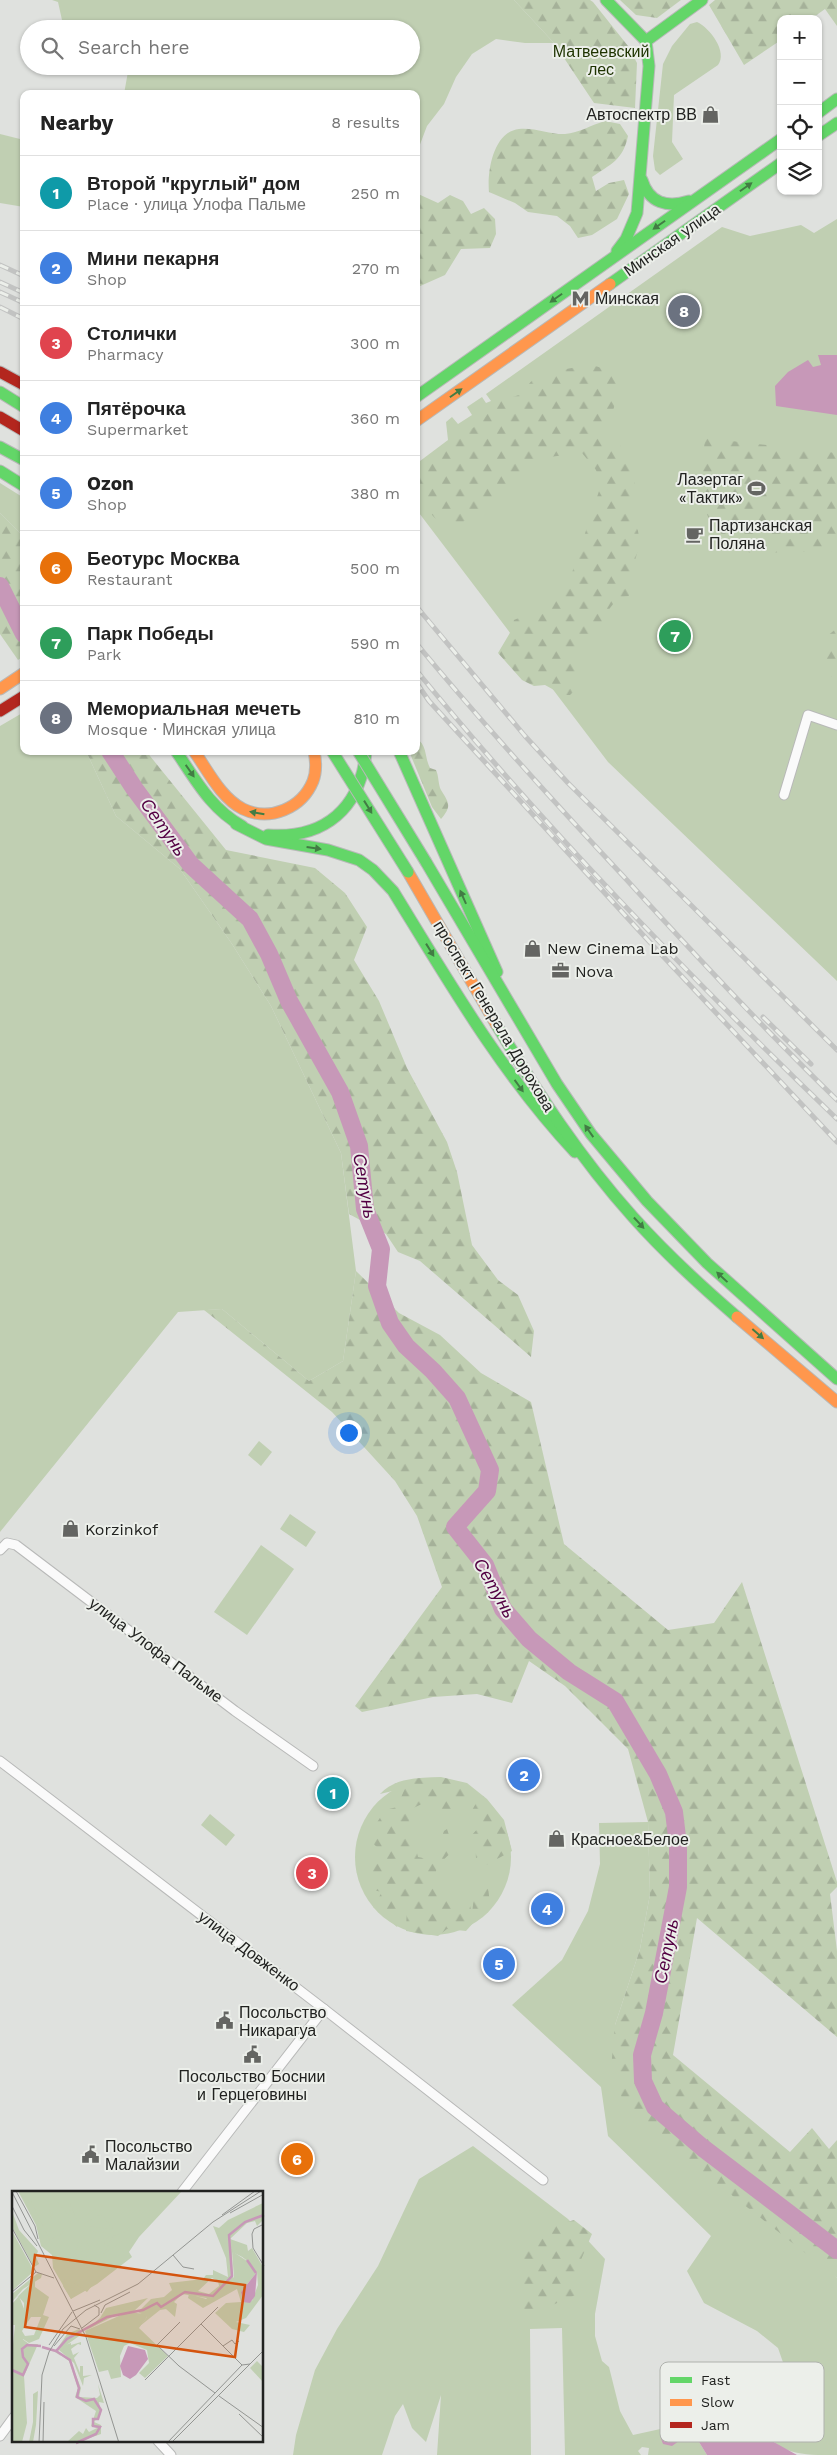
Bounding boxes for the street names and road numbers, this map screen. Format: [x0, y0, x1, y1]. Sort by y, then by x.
street label: Минская улица [620, 200, 724, 280]
street label: проспект Генерала Дорохова [429, 917, 559, 1115]
street label: улица Улофа Пальме [85, 1594, 227, 1707]
street label: улица Довженко [194, 1907, 304, 1995]

